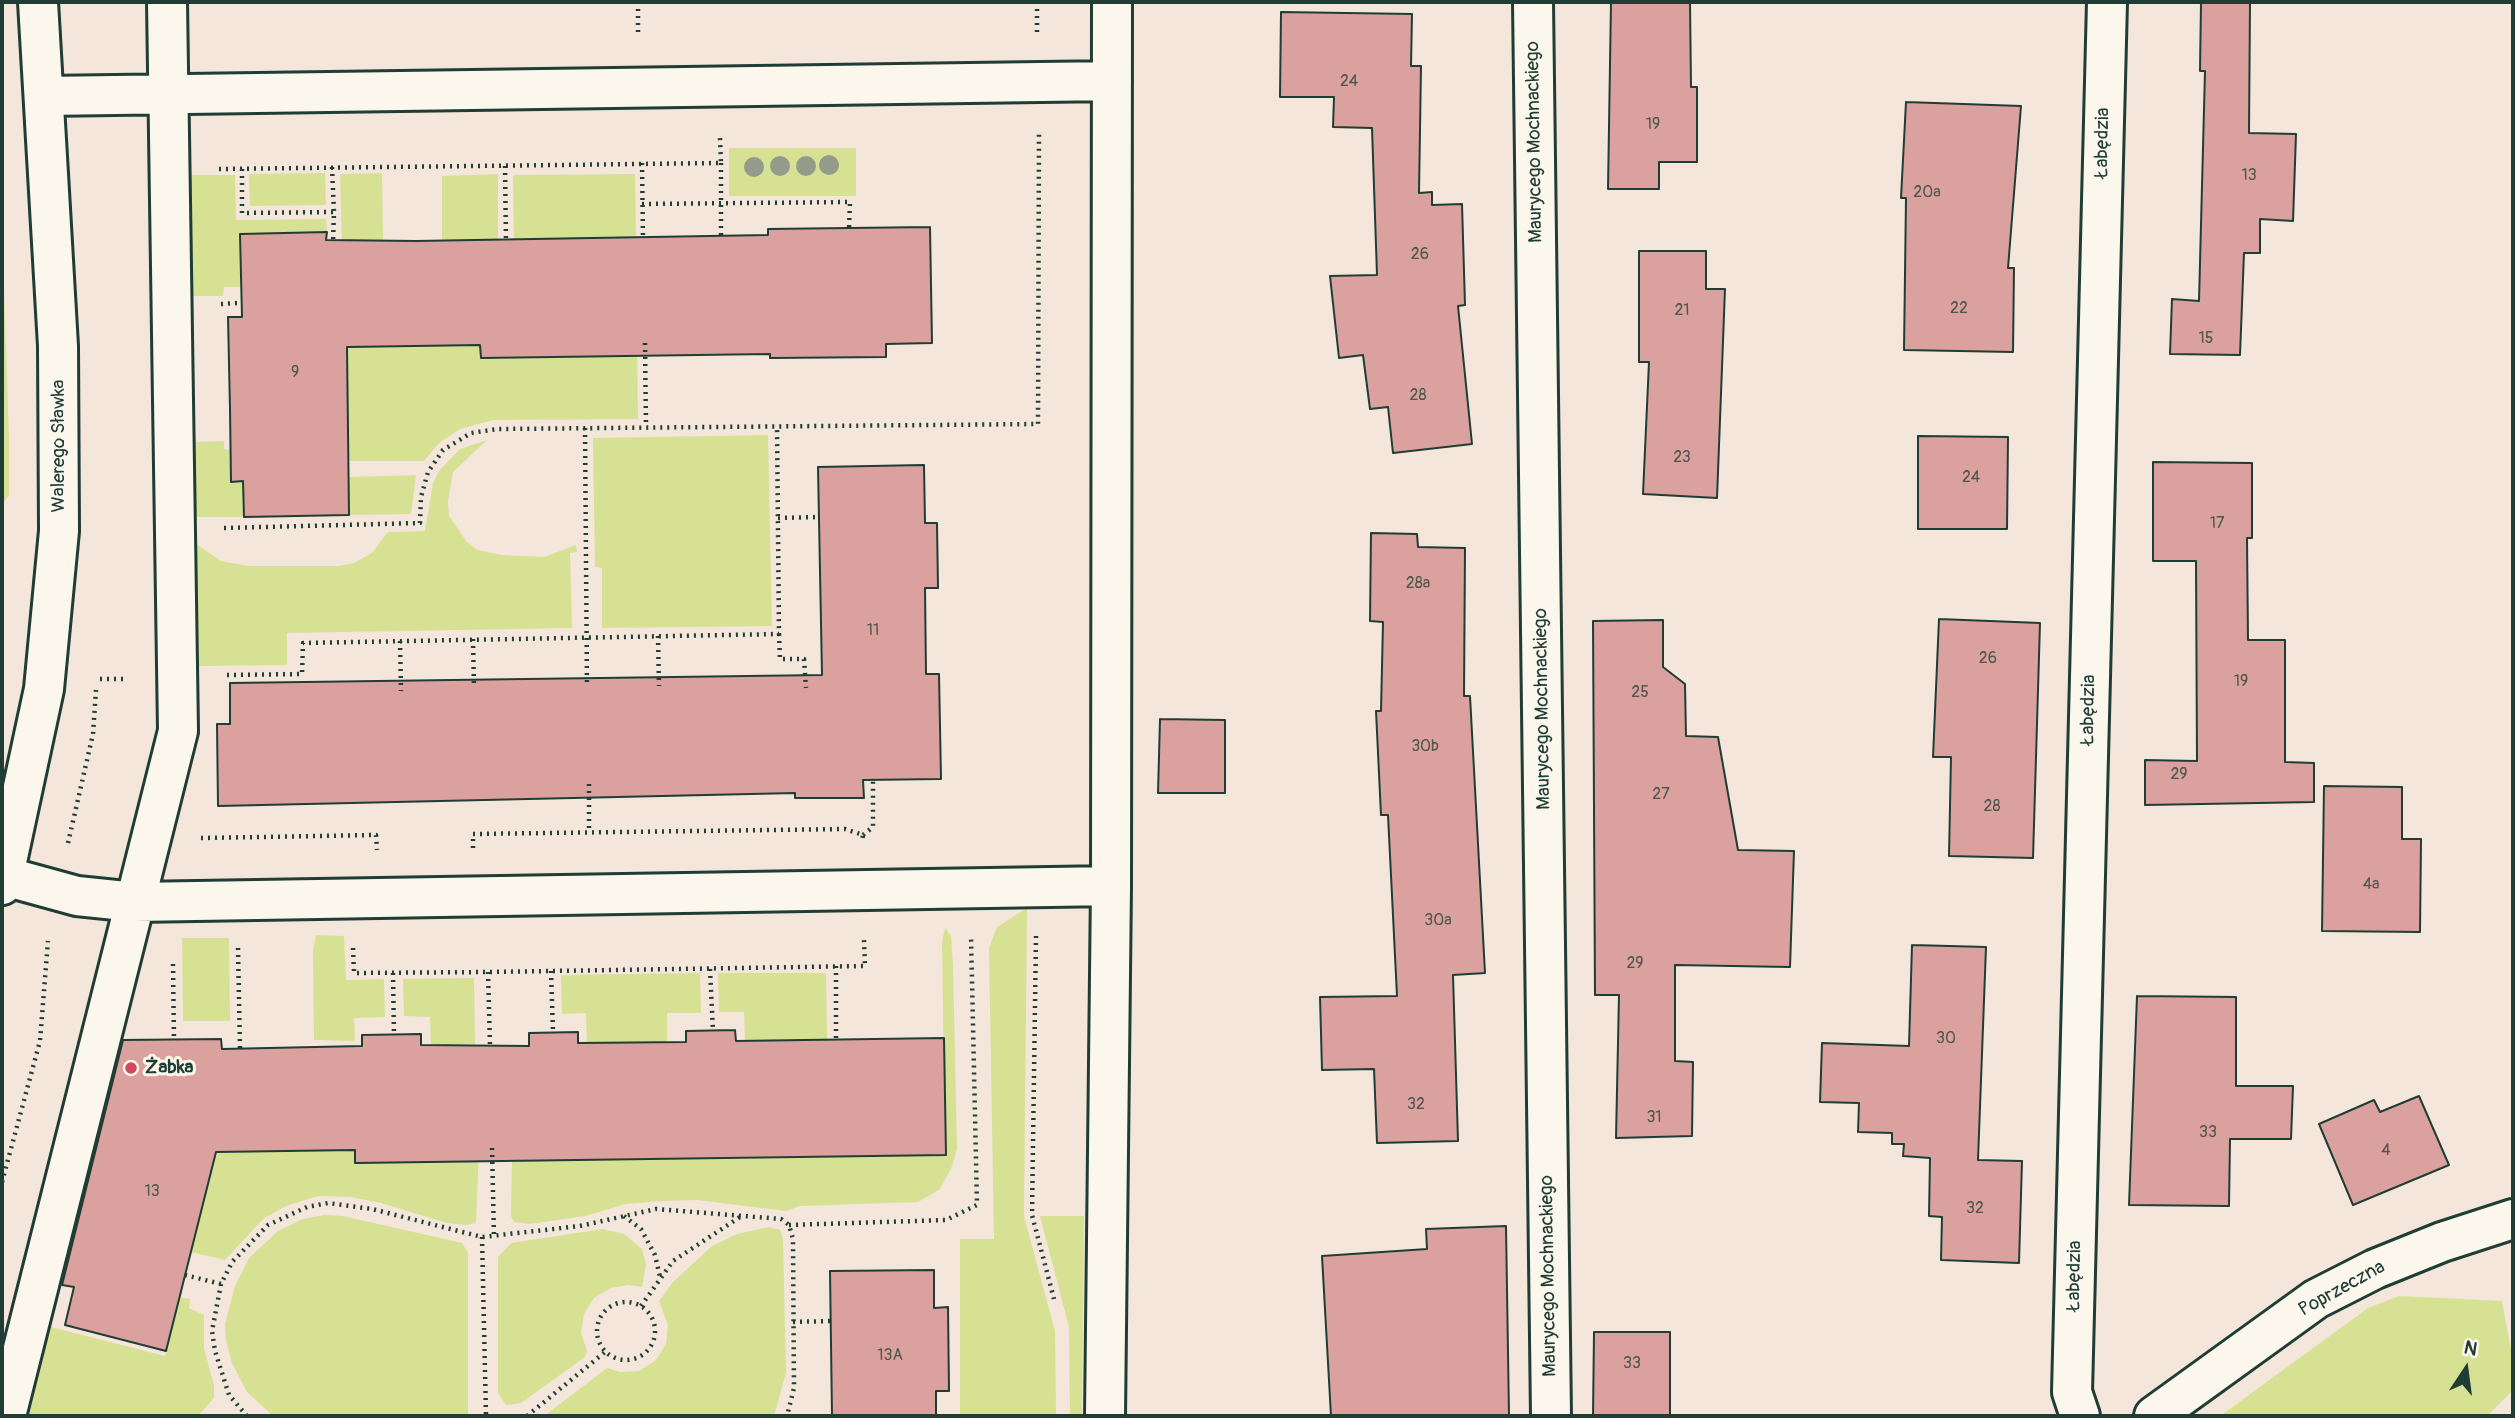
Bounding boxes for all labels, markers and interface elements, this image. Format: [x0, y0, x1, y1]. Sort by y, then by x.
street label: Maurycego Mochnackiego [1522, 41, 1548, 243]
house number: 24 [1340, 72, 1358, 92]
street label: Łabędzia [2091, 108, 2115, 178]
house number: 19 [1646, 115, 1660, 135]
house number: 13 [2241, 166, 2257, 186]
house number: 20a [1913, 183, 1941, 203]
house number: 26 [1411, 245, 1429, 265]
house number: 22 [1950, 299, 1968, 319]
house number: 21 [1674, 301, 1690, 321]
house number: 15 [2199, 329, 2213, 349]
house number: 9 [291, 363, 299, 383]
street label: Walerego Sławka [48, 380, 70, 512]
house number: 28 [1409, 386, 1427, 406]
house number: 23 [1673, 448, 1691, 468]
house number: 24 [1962, 468, 1980, 488]
house number: 17 [2210, 514, 2224, 534]
house number: 28a [1406, 574, 1430, 594]
street label: Maurycego Mochnackiego [1530, 608, 1556, 810]
house number: 11 [867, 621, 879, 641]
house number: 26 [1979, 649, 1997, 669]
house number: 19 [2234, 672, 2248, 692]
street label: Łabędzia [2077, 675, 2101, 745]
house number: 25 [1631, 683, 1649, 703]
house number: 30b [1411, 737, 1439, 757]
house number: 29 [2170, 765, 2188, 785]
house number: 27 [1652, 785, 1670, 805]
house number: 28 [1983, 797, 2001, 817]
house number: 4a [2363, 875, 2379, 895]
house number: 30a [1424, 911, 1452, 931]
house number: 29 [1626, 954, 1644, 974]
house number: 30 [1936, 1029, 1956, 1049]
place label: Żabka [145, 1057, 193, 1079]
marker: Żabka [123, 1060, 139, 1076]
house number: 32 [1407, 1095, 1425, 1115]
house number: 31 [1646, 1108, 1662, 1128]
house number: 33 [2199, 1123, 2217, 1143]
house number: 4 [2381, 1141, 2391, 1161]
street label: Maurycego Mochnackiego [1536, 1175, 1562, 1377]
house number: 13 [144, 1182, 160, 1202]
house number: 32 [1966, 1199, 1984, 1219]
street label: Łabędzia [2063, 1241, 2087, 1311]
street label: Poprzeczna [2295, 1256, 2389, 1322]
north arrow [2431, 1334, 2501, 1404]
text: N [2462, 1335, 2480, 1362]
house number: 13A [877, 1346, 903, 1366]
house number: 33 [1623, 1354, 1641, 1374]

